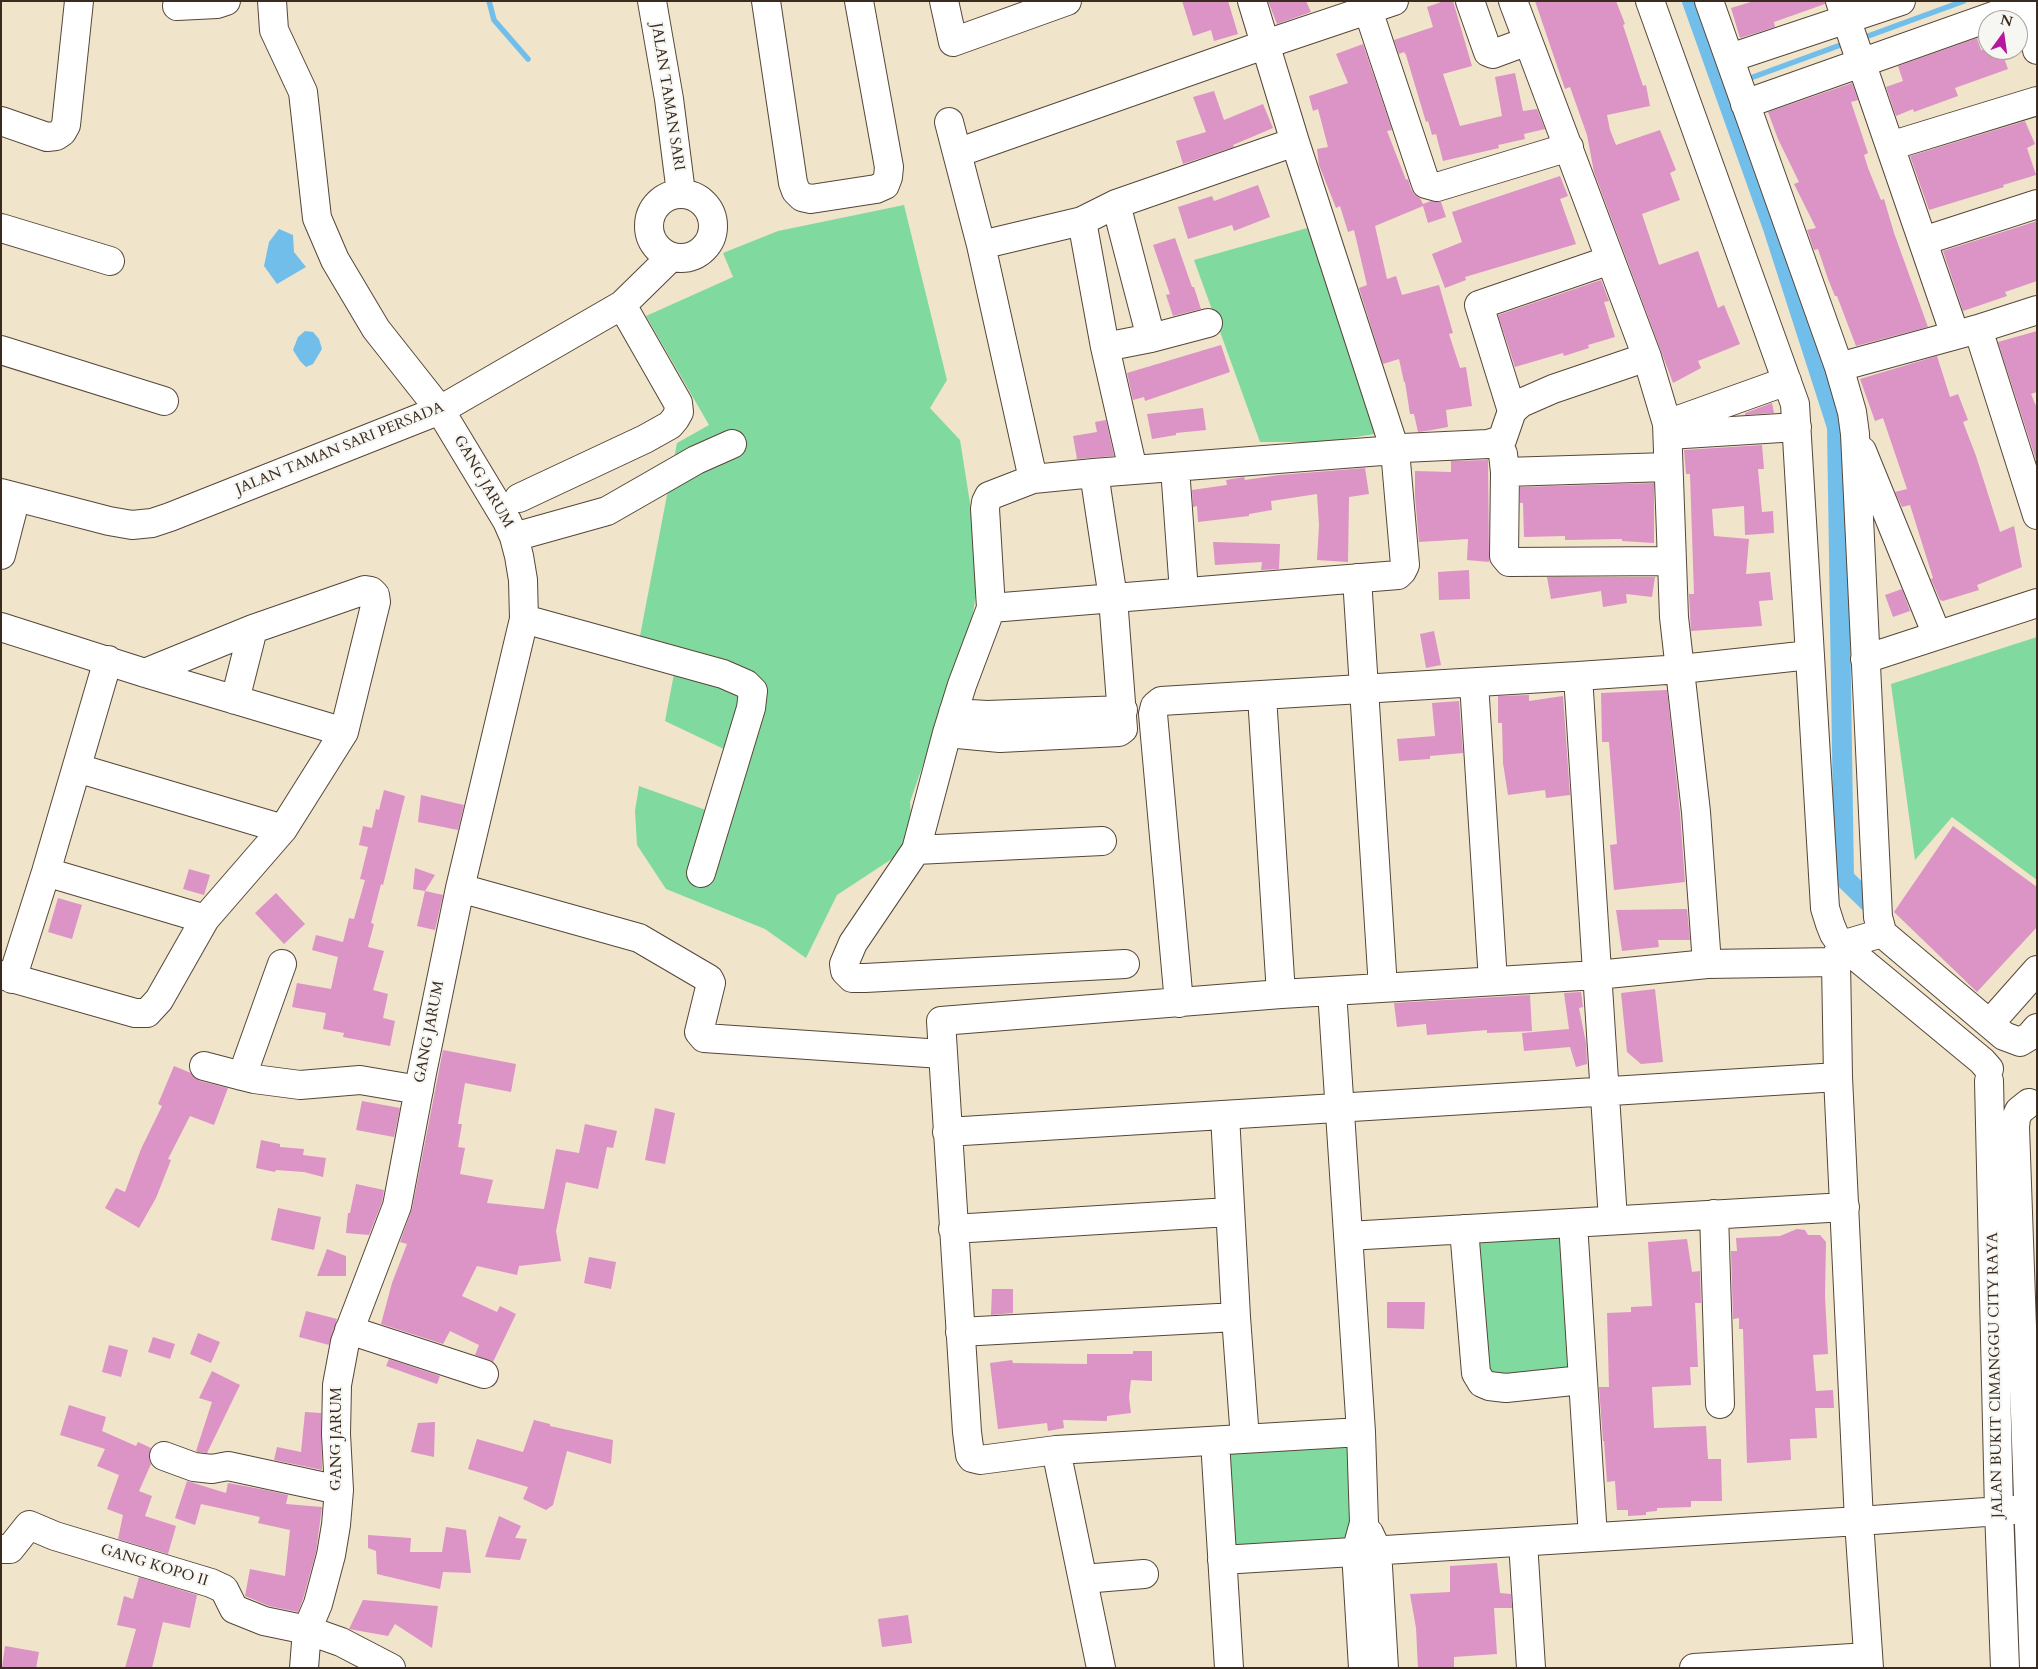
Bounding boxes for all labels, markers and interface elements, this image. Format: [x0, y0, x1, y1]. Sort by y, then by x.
north arrow [1978, 10, 2028, 60]
text: N [1998, 10, 2015, 32]
street label: JALAN TAMAN SARI [646, 22, 688, 172]
street label: JALAN TAMAN SARI PERSADA [233, 399, 447, 499]
street label: GANG JARUM [449, 433, 517, 531]
street label: GANG JARUM [411, 979, 449, 1085]
street label: JALAN BUKIT CIMANGGU CITY RAYA [1985, 1232, 2007, 1518]
street label: GANG JARUM [329, 1387, 347, 1491]
street label: GANG KOPO II [98, 1541, 210, 1591]

